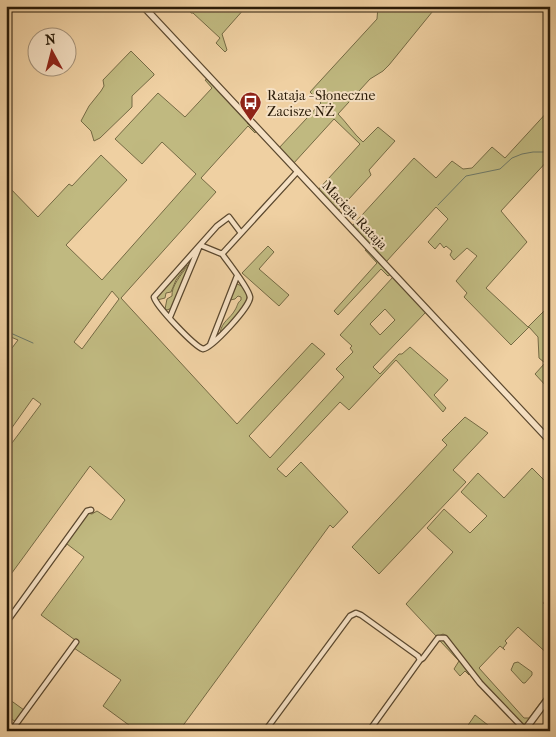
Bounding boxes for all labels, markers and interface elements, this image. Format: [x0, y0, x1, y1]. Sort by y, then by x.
north arrow [28, 28, 78, 78]
text: N [44, 30, 57, 49]
place label: Rataja - Słoneczne Zacisze NŻ [267, 87, 375, 120]
bus stop icon: Rataja - Słoneczne Zacisze NŻ [239, 91, 263, 122]
street label: Macieja Rataja [318, 177, 391, 254]

